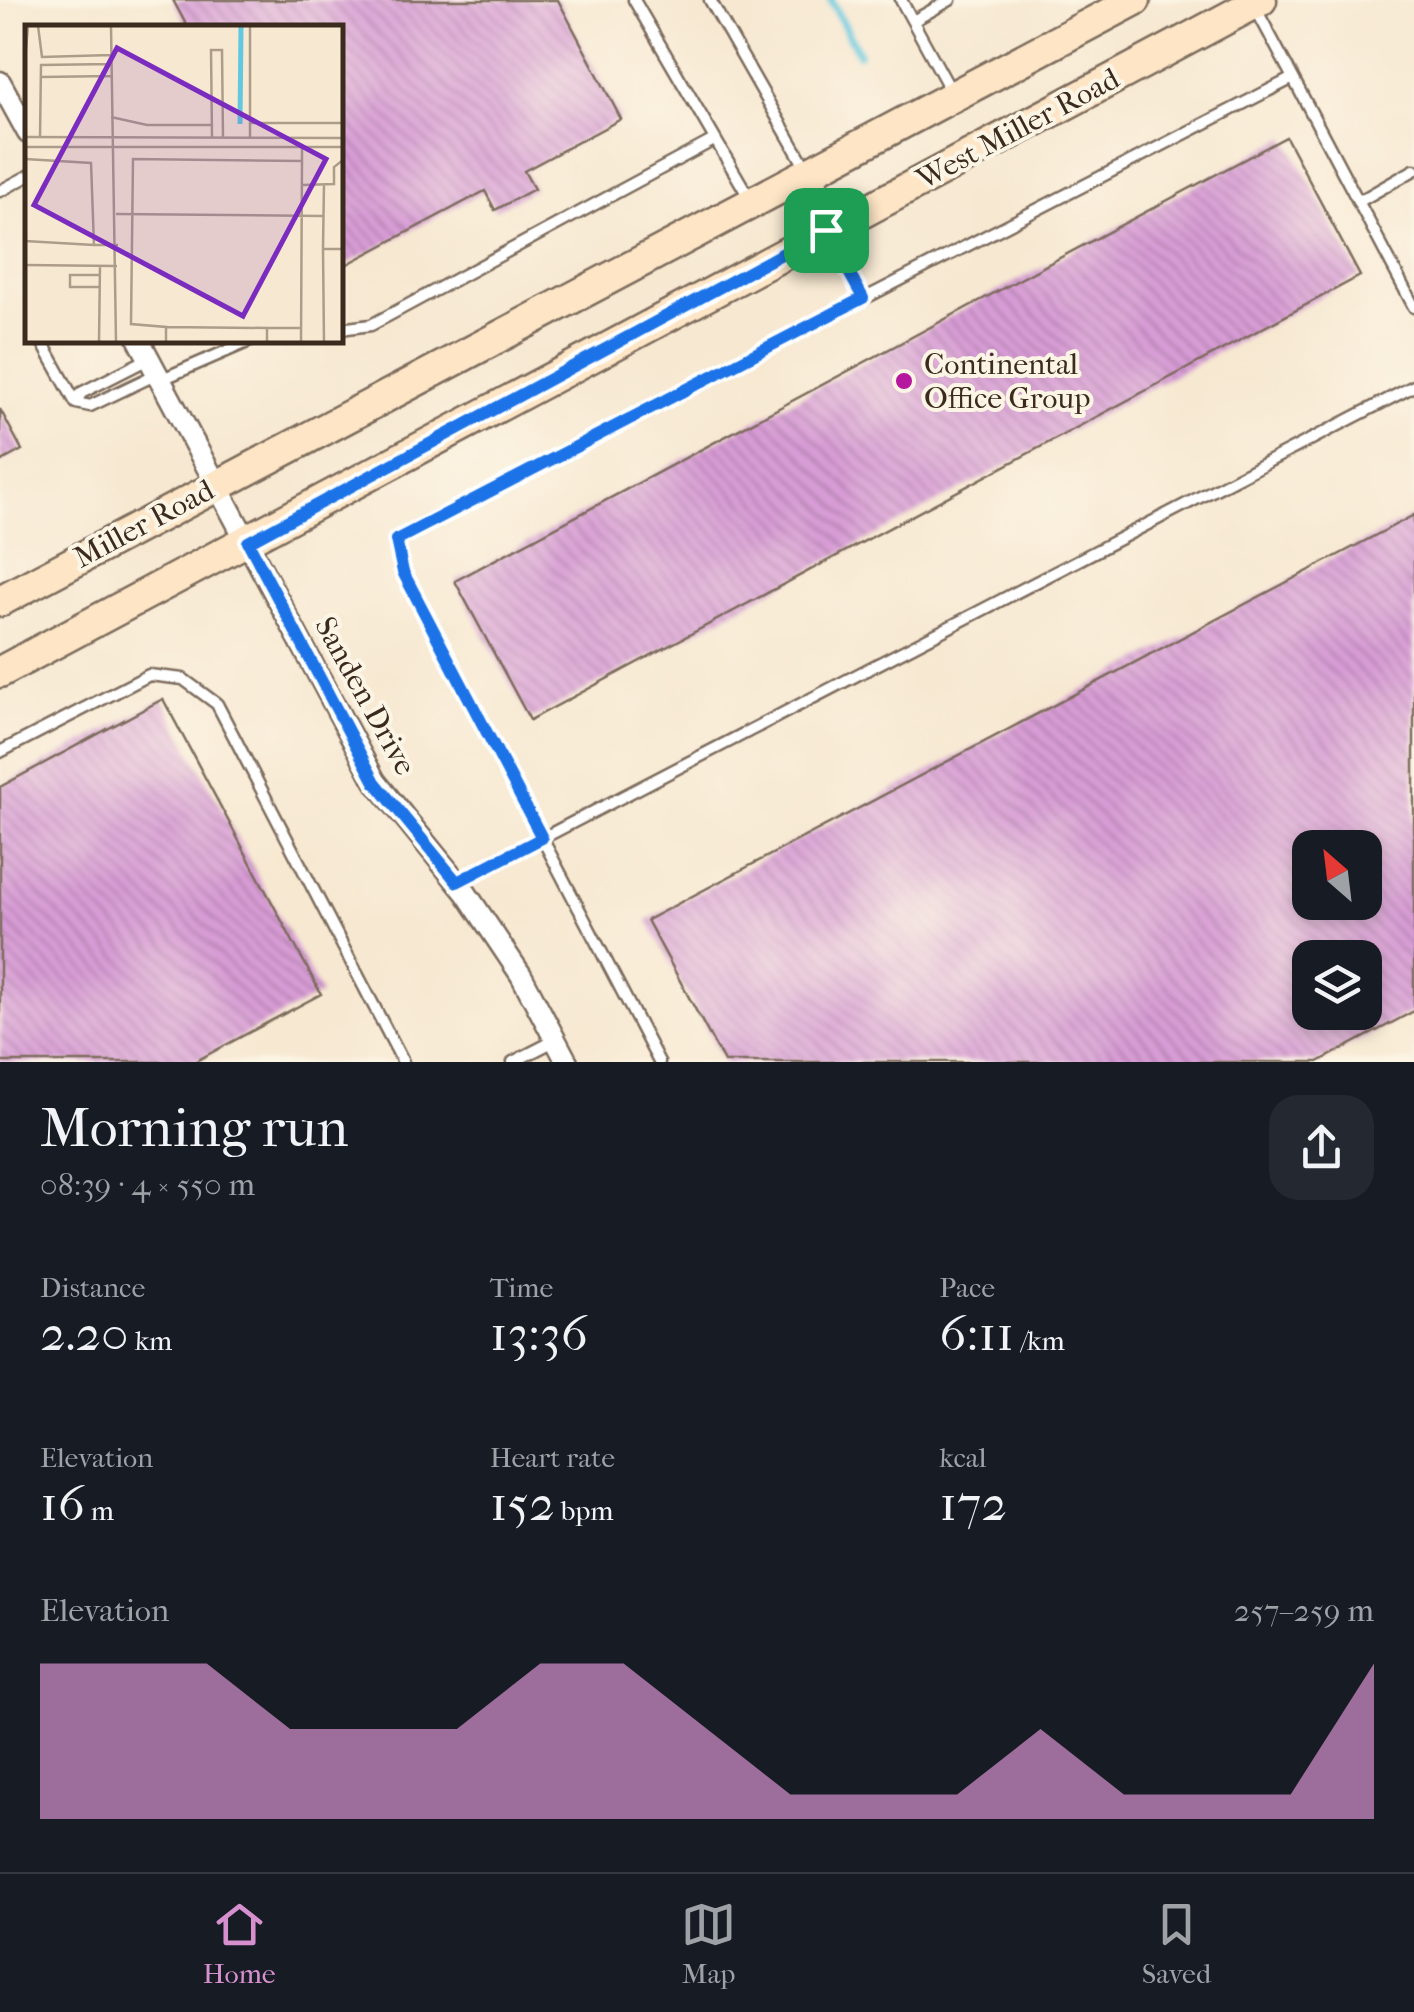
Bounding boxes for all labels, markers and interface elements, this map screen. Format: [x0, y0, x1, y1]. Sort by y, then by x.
inset map [25, 25, 342, 342]
street label: West Miller Road [910, 61, 1126, 198]
pin [784, 188, 869, 273]
icon: arrive [799, 203, 854, 258]
place label: Continental Office Group [924, 347, 1090, 416]
marker: Continental Office Group [893, 370, 915, 392]
street label: Miller Road [68, 472, 221, 575]
street label: Sanden Drive [307, 611, 423, 781]
north arrow [1292, 830, 1382, 920]
map controls [1292, 830, 1382, 1030]
button: layers [1292, 940, 1382, 1030]
button: share [1269, 1095, 1374, 1200]
text: Morning run [40, 1096, 348, 1160]
text: 08:39 · 4 × 550 m [40, 1166, 255, 1203]
text: Distance [40, 1271, 145, 1304]
text: Time [490, 1271, 553, 1304]
text: Pace [939, 1271, 995, 1304]
text: 2.20 [40, 1304, 129, 1363]
text: 13:36 [490, 1304, 588, 1363]
text: 6:11 [939, 1304, 1014, 1363]
text: km [129, 1324, 172, 1357]
text: /km [1014, 1324, 1065, 1357]
text: Elevation [40, 1441, 153, 1474]
text: Heart rate [490, 1441, 615, 1474]
text: kcal [939, 1441, 986, 1474]
text: 16 [40, 1474, 85, 1533]
text: 152 [490, 1474, 555, 1533]
text: 172 [939, 1474, 1007, 1533]
text: m [85, 1494, 114, 1527]
text: bpm [555, 1494, 614, 1527]
text: Elevation [40, 1592, 169, 1629]
text: 257–259 m [1234, 1592, 1374, 1629]
tab: Home [203, 1897, 276, 1990]
tab: Map [681, 1897, 736, 1990]
tab: Saved [1142, 1897, 1211, 1990]

